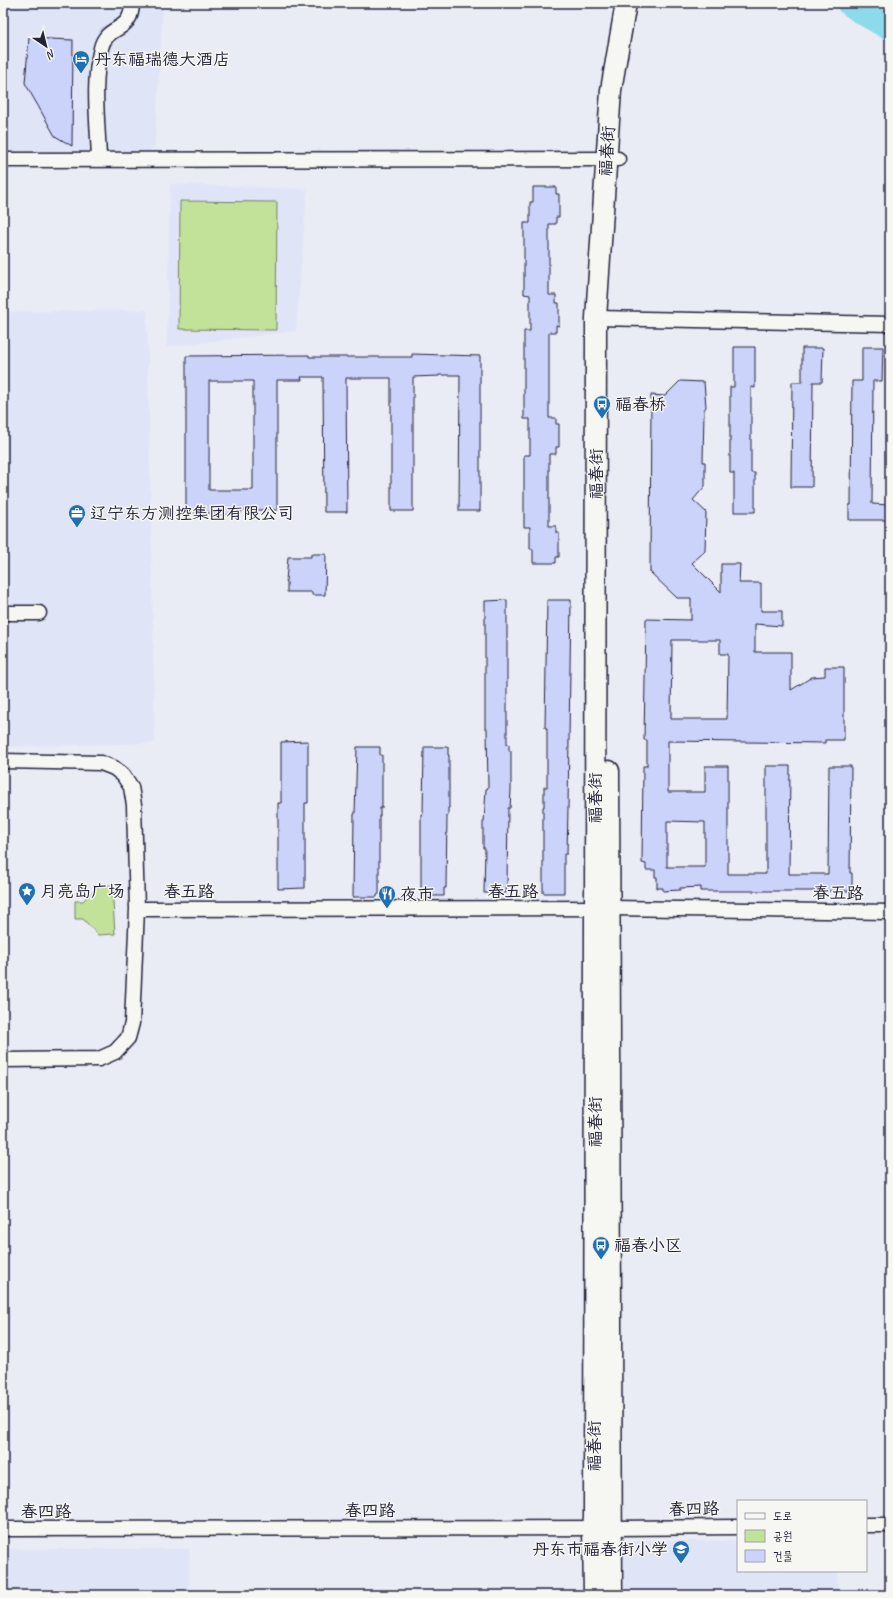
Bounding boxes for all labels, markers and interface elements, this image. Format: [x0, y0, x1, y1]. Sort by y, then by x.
north arrow [26, 26, 66, 66]
text: N [43, 47, 59, 63]
hotel icon: 丹东福瑞德大酒店 [71, 49, 91, 74]
place label: 丹东福瑞德大酒店 [94, 49, 230, 70]
street label: 福春街 [595, 125, 619, 177]
bus stop icon: 福春桥 [592, 394, 612, 419]
place label: 福春桥 [615, 394, 666, 415]
street label: 福春街 [586, 449, 607, 500]
office icon: 辽宁东方测控集团有限公司 [67, 503, 87, 528]
place label: 辽宁东方测控集团有限公司 [90, 503, 294, 524]
street label: 福春街 [585, 773, 606, 824]
place icon: 月亮岛广场 [17, 881, 37, 906]
place label: 月亮岛广场 [40, 881, 125, 902]
street label: 春五路 [164, 881, 215, 902]
street label: 春五路 [488, 881, 539, 902]
street label: 春五路 [812, 882, 864, 904]
restaurant icon: 夜市 [377, 884, 397, 909]
place label: 夜市 [400, 884, 434, 905]
street label: 福春街 [585, 1097, 606, 1148]
bus stop icon: 福春小区 [591, 1235, 611, 1260]
place label: 福春小区 [614, 1235, 682, 1256]
street label: 福春街 [584, 1421, 605, 1472]
street label: 春四路 [668, 1498, 720, 1520]
street label: 春四路 [345, 1500, 396, 1521]
legend [737, 1500, 867, 1572]
street label: 春四路 [21, 1501, 72, 1522]
text: 도로 [773, 1508, 792, 1524]
text: 공원 [773, 1528, 792, 1544]
place label: 丹东市福春街小学 [532, 1539, 668, 1560]
school or university icon: 丹东市福春街小学 [671, 1539, 691, 1564]
text: 건물 [773, 1548, 793, 1564]

